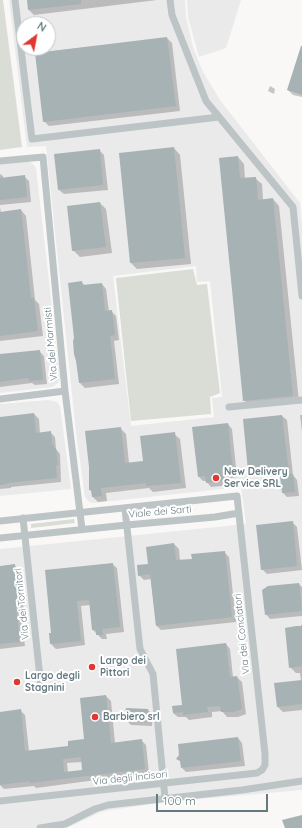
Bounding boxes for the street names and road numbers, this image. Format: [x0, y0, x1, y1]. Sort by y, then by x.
street label: Via dei Marmisti [42, 307, 60, 381]
street label: Viale dei Sarti [128, 503, 192, 521]
street label: Via dei Tornitori [12, 567, 32, 641]
street label: Via dei Conciatori [232, 593, 252, 675]
street label: Via degli Incisori [92, 768, 168, 788]

